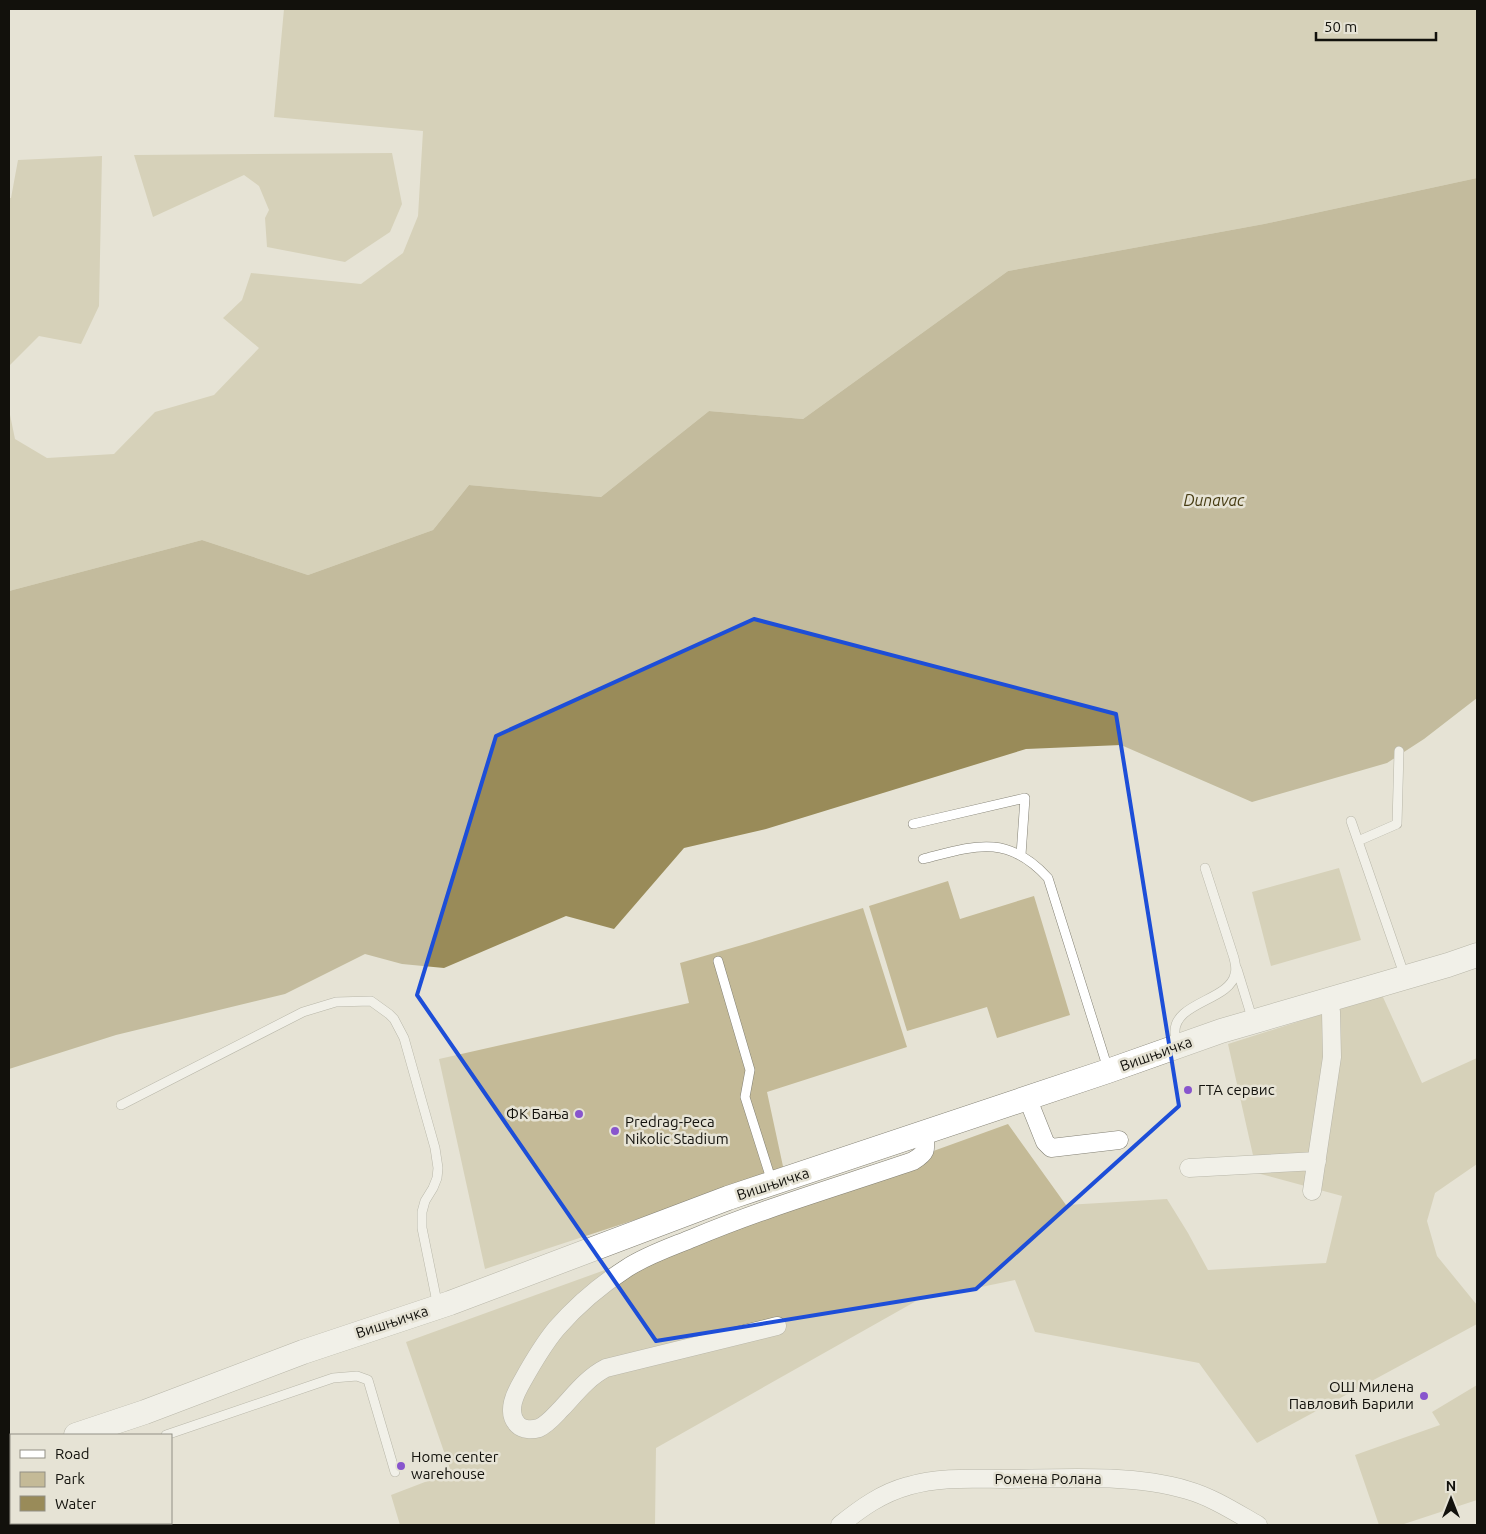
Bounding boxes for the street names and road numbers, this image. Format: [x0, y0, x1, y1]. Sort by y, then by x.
street label: Вишњичка [1117, 1033, 1194, 1074]
street label: Вишњичка [734, 1164, 811, 1203]
street label: Вишњичка [353, 1302, 430, 1341]
street label: Ромена Ролана [994, 1470, 1102, 1487]

